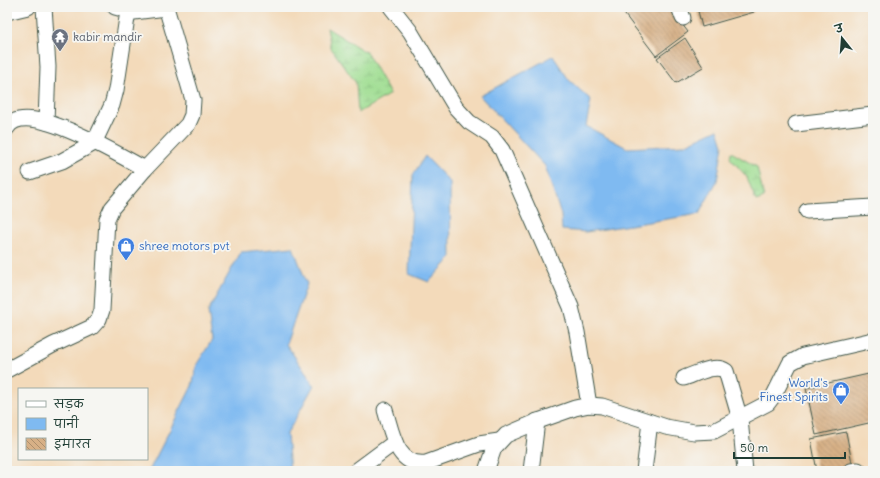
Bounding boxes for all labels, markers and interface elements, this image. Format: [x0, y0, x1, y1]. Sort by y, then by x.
north arrow [822, 18, 862, 58]
text: उ [833, 20, 846, 36]
temple icon: kabir mandir [50, 27, 70, 52]
place label: kabir mandir [73, 29, 142, 44]
shop icon: shree motors pvt [116, 236, 136, 261]
place label: shree motors pvt [139, 238, 230, 253]
place label: World's Finest Spirits [759, 375, 828, 404]
shop icon: World's Finest Spirits [831, 380, 851, 405]
legend [18, 388, 148, 460]
text: सड़क [53, 396, 85, 412]
text: पानी [53, 415, 79, 431]
scale bar [734, 434, 845, 460]
text: इमारत [54, 436, 92, 451]
text: 50 m [740, 440, 769, 455]

